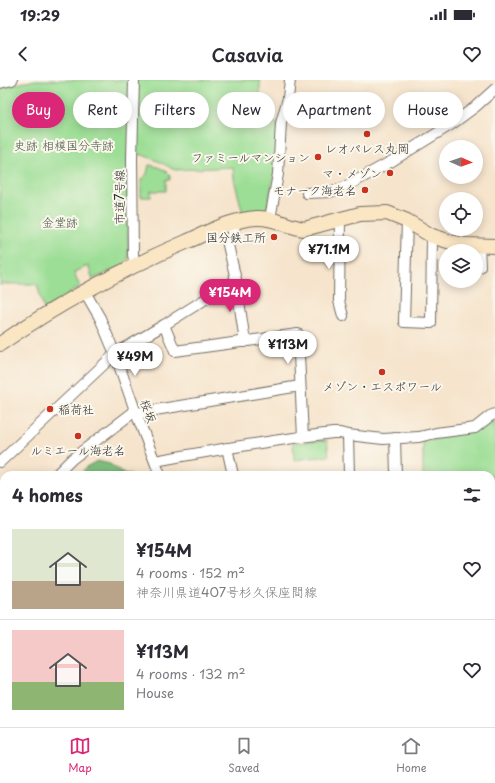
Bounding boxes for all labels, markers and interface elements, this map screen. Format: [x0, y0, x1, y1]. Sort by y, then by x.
text: 19:29 [20, 3, 60, 26]
text: Casavia [212, 41, 283, 68]
icon: back [12, 43, 34, 65]
icon: heart [461, 43, 483, 65]
chip: Buy [12, 92, 65, 128]
chip: Rent [73, 92, 132, 128]
chip: Filters [140, 92, 209, 128]
chip: New [217, 92, 275, 128]
chip: Apartment [283, 92, 385, 128]
chip: House [393, 92, 463, 128]
marker: レオパレス丸岡 [362, 129, 372, 139]
park label: 史跡 相模国分寺跡 [14, 136, 114, 154]
place label: レオパレス丸岡 [325, 139, 409, 157]
north arrow [439, 140, 483, 184]
map controls [439, 140, 483, 288]
place label: ファミールマンション [191, 148, 310, 166]
marker: ファミールマンション [313, 152, 323, 162]
place label: マ・メゾン [322, 164, 382, 182]
marker: マ・メゾン [385, 168, 395, 178]
street label: 市道7号線 [110, 170, 128, 224]
place label: モナーク海老名 [273, 181, 357, 199]
marker: モナーク海老名 [360, 185, 370, 195]
button: locate [439, 192, 483, 236]
park label: 金堂跡 [42, 213, 78, 231]
place label: 国分鉄工所 [206, 228, 266, 246]
marker: 国分鉄工所 [269, 232, 279, 242]
pin: ¥71.1M [296, 236, 362, 270]
text: ¥71.1M [308, 239, 350, 258]
button: layers [439, 244, 483, 288]
pin: ¥154M [202, 279, 258, 313]
text: ¥154M [209, 282, 251, 301]
pin: ¥113M [260, 331, 316, 365]
text: ¥113M [268, 334, 308, 353]
pin: ¥49M [111, 343, 159, 377]
text: ¥49M [117, 346, 153, 365]
marker: メゾン・エスポワール [377, 367, 387, 377]
place label: メゾン・エスポワール [322, 377, 442, 395]
street label: 桜坂 [136, 397, 162, 425]
place label: 稲荷社 [58, 400, 94, 418]
marker: 稲荷社 [45, 404, 55, 414]
marker: ルミエール海老名 [73, 431, 83, 441]
place label: ルミエール海老名 [30, 441, 126, 459]
text: 4 homes [12, 482, 83, 508]
icon: filters [461, 484, 483, 506]
text: ¥154M [136, 537, 192, 563]
icon: home [44, 545, 92, 593]
icon: heart [461, 558, 483, 580]
text: 4 rooms · 152 m² [136, 563, 245, 582]
text: 神奈川県道407号杉久保座間線 [136, 582, 317, 601]
text: ¥113M [136, 638, 189, 664]
icon: home [44, 646, 92, 694]
icon: heart [461, 659, 483, 681]
text: 4 rooms · 132 m² [136, 664, 246, 683]
text: House [136, 683, 174, 702]
tab: Map [68, 735, 92, 776]
tab: Saved [228, 735, 260, 776]
tab: Home [396, 735, 427, 776]

